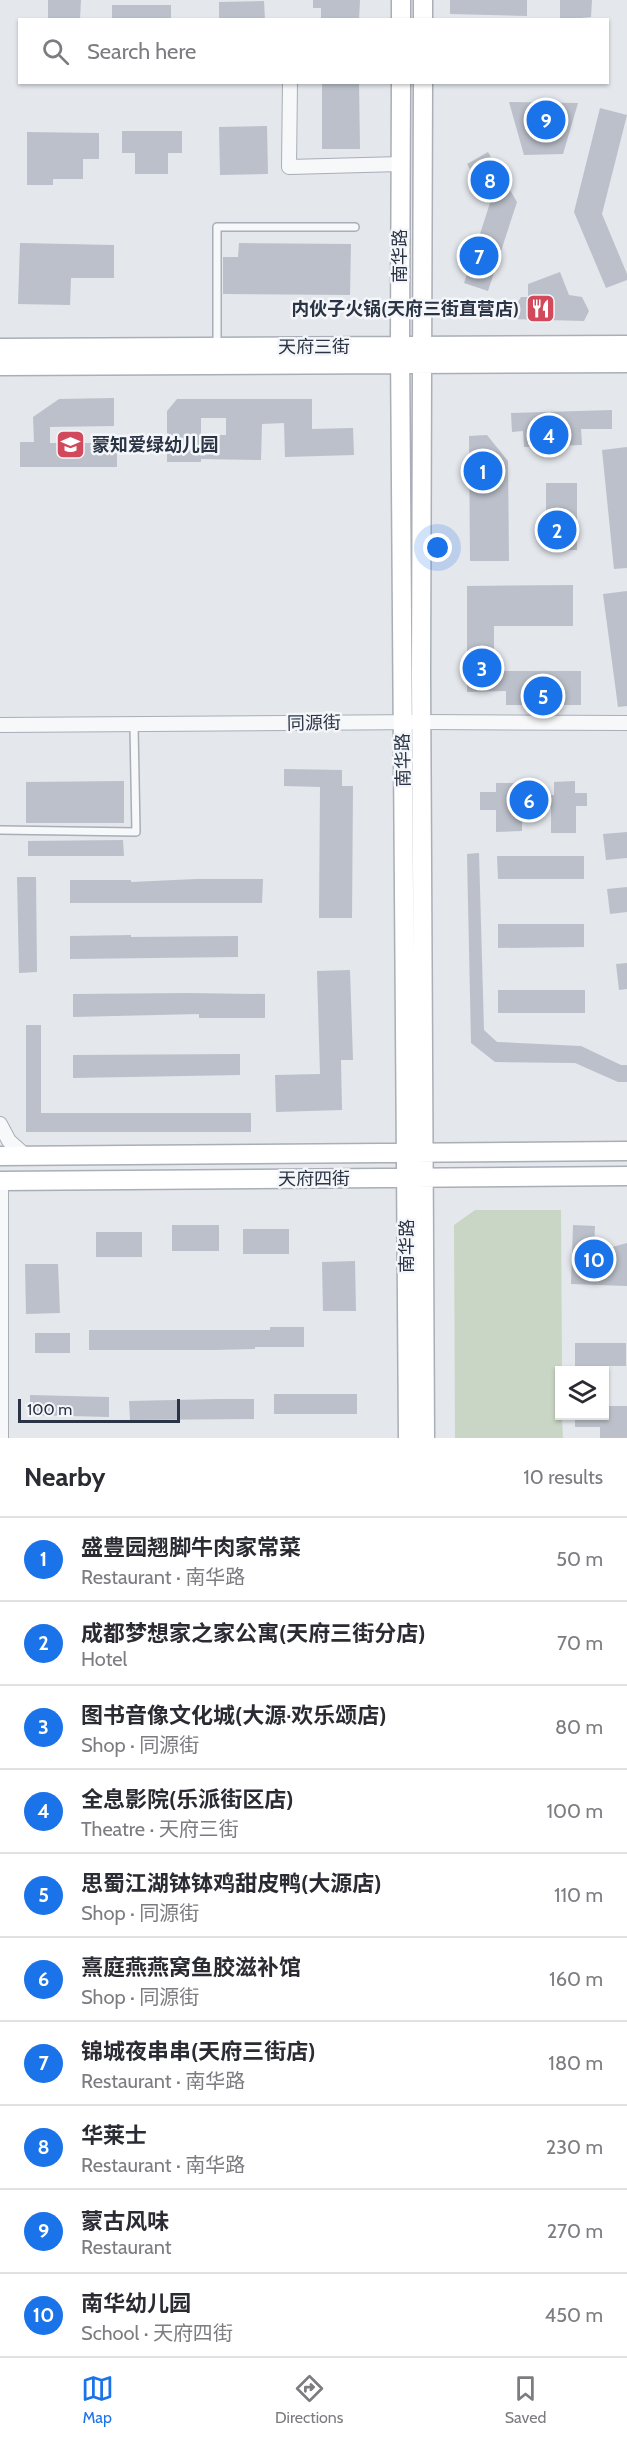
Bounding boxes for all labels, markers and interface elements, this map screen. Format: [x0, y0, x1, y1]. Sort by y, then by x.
search box [18, 18, 609, 84]
icon: search [39, 35, 72, 68]
text: Search here [87, 38, 196, 65]
pin: 9 [526, 98, 566, 142]
pin: 8 [470, 158, 510, 202]
street label: 南华路 [389, 229, 411, 283]
pin: 7 [460, 234, 498, 278]
restaurant icon: 内伙子火锅(天府三街直营店) [524, 293, 556, 325]
place label: 内伙子火锅(天府三街直营店) [291, 298, 519, 320]
street label: 天府三街 [278, 336, 350, 358]
pin: 4 [530, 412, 568, 458]
school or university icon: 蒙知爱绿幼儿园 [55, 429, 87, 461]
place label: 蒙知爱绿幼儿园 [92, 434, 218, 456]
pin: 1 [464, 448, 502, 494]
pin: 2 [538, 508, 576, 552]
your location [423, 533, 452, 562]
pin: 3 [462, 646, 502, 690]
pin: 5 [524, 674, 562, 718]
street label: 同源街 [287, 712, 341, 734]
street label: 南华路 [392, 733, 414, 787]
pin: 6 [510, 778, 548, 822]
street label: 天府四街 [278, 1168, 350, 1190]
street label: 南华路 [396, 1219, 418, 1273]
pin: 10 [574, 1236, 614, 1282]
map controls [555, 1366, 609, 1420]
button: layers [555, 1366, 609, 1420]
scale bar [18, 1396, 180, 1424]
text: 100 m [27, 1400, 72, 1419]
text: Nearby [24, 1461, 105, 1493]
text: 10 results [523, 1465, 603, 1489]
text: 盛豊园翘脚牛肉家常菜 [81, 1534, 301, 1561]
text: 1 [40, 1547, 47, 1571]
text: 50 m [556, 1547, 603, 1571]
text: Restaurant · 南华路 [81, 1565, 245, 1589]
text: 成都梦想家之家公寓(天府三街分店) [81, 1620, 425, 1647]
text: 2 [38, 1631, 49, 1655]
text: 70 m [557, 1631, 603, 1655]
text: Hotel [81, 1647, 127, 1671]
text: 图书音像文化城(大源·欢乐颂店) [81, 1702, 387, 1729]
text: 3 [38, 1715, 49, 1739]
text: 80 m [555, 1715, 603, 1739]
text: Shop · 同源街 [81, 1733, 199, 1757]
text: 全息影院(乐派街区店) [81, 1786, 293, 1813]
text: 4 [37, 1799, 50, 1823]
text: 100 m [547, 1799, 603, 1823]
text: Theatre · 天府三街 [81, 1817, 239, 1841]
text: 思蜀江湖钵钵鸡甜皮鸭(大源店) [81, 1870, 381, 1897]
text: 5 [38, 1883, 49, 1907]
text: 110 m [554, 1883, 603, 1907]
text: Shop · 同源街 [81, 1901, 199, 1925]
text: 熹庭燕燕窝鱼胶滋补馆 [81, 1954, 301, 1981]
text: 6 [38, 1967, 49, 1991]
text: 160 m [549, 1967, 603, 1991]
text: Shop · 同源街 [81, 1985, 199, 2009]
text: 锦城夜串串(天府三街店) [81, 2038, 315, 2065]
text: 7 [38, 2051, 49, 2075]
text: 180 m [548, 2051, 603, 2075]
text: Restaurant · 南华路 [81, 2069, 245, 2093]
text: 华莱士 [81, 2122, 147, 2149]
text: 8 [37, 2135, 50, 2159]
text: 230 m [546, 2135, 603, 2159]
text: Restaurant · 南华路 [81, 2153, 245, 2177]
text: 蒙古风味 [81, 2208, 169, 2235]
text: 9 [38, 2219, 49, 2243]
text: 270 m [547, 2219, 603, 2243]
text: Restaurant [81, 2235, 172, 2259]
text: 南华幼儿园 [81, 2290, 191, 2317]
text: 10 [33, 2303, 54, 2327]
text: 450 m [545, 2303, 603, 2327]
text: School · 天府四街 [81, 2321, 233, 2345]
tab: Map [81, 2372, 114, 2427]
tab: Directions [275, 2372, 343, 2427]
tab: Saved [505, 2372, 546, 2427]

